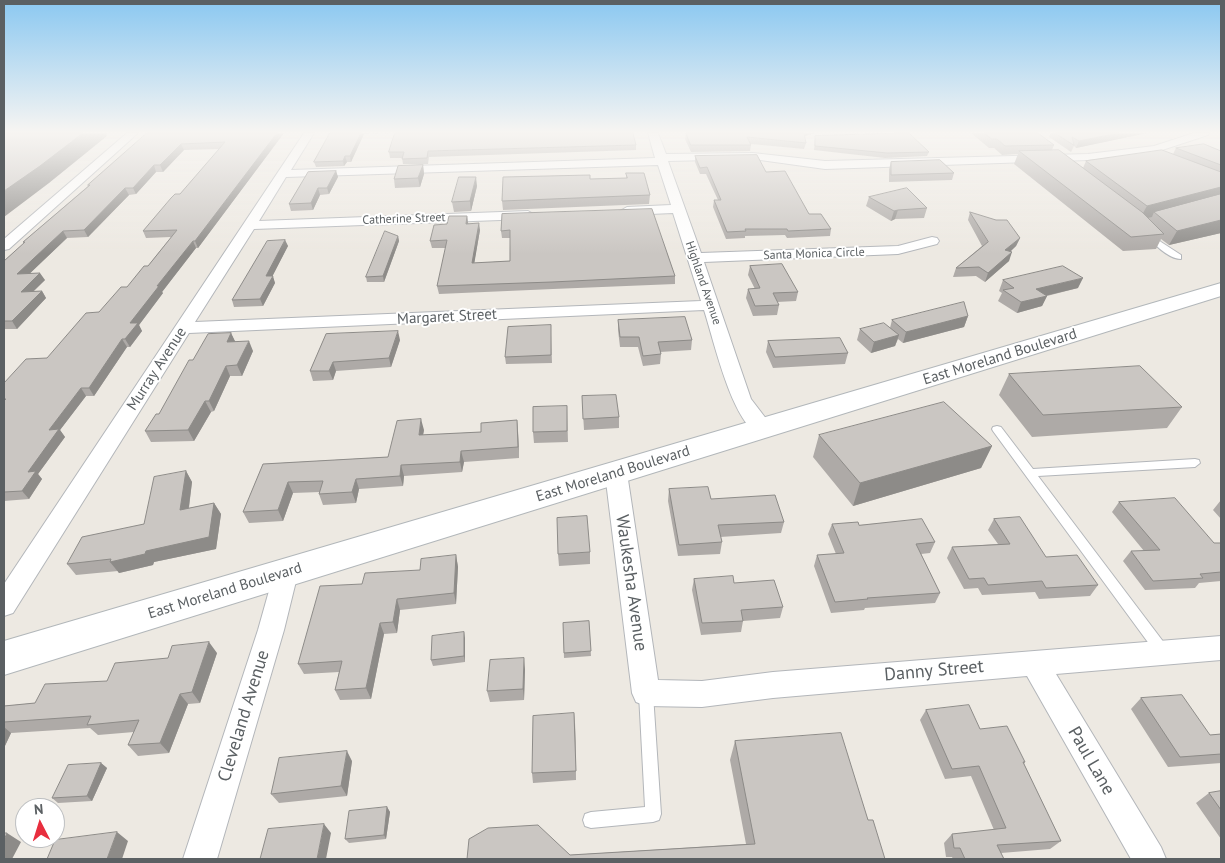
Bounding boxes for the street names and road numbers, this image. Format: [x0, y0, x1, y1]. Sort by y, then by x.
street label: Catherine Street [362, 210, 446, 228]
street label: Highland Avenue [682, 239, 724, 327]
street label: Santa Monica Circle [763, 245, 865, 263]
street label: Margaret Street [397, 305, 497, 329]
street label: Murray Avenue [123, 324, 191, 414]
street label: East Moreland Boulevard [921, 325, 1079, 389]
street label: East Moreland Boulevard [534, 442, 692, 506]
street label: Waukesha Avenue [611, 513, 651, 653]
street label: East Moreland Boulevard [146, 559, 304, 623]
street label: Cleveland Avenue [214, 648, 274, 784]
street label: Danny Street [883, 656, 985, 686]
street label: Paul Lane [1063, 723, 1119, 799]

